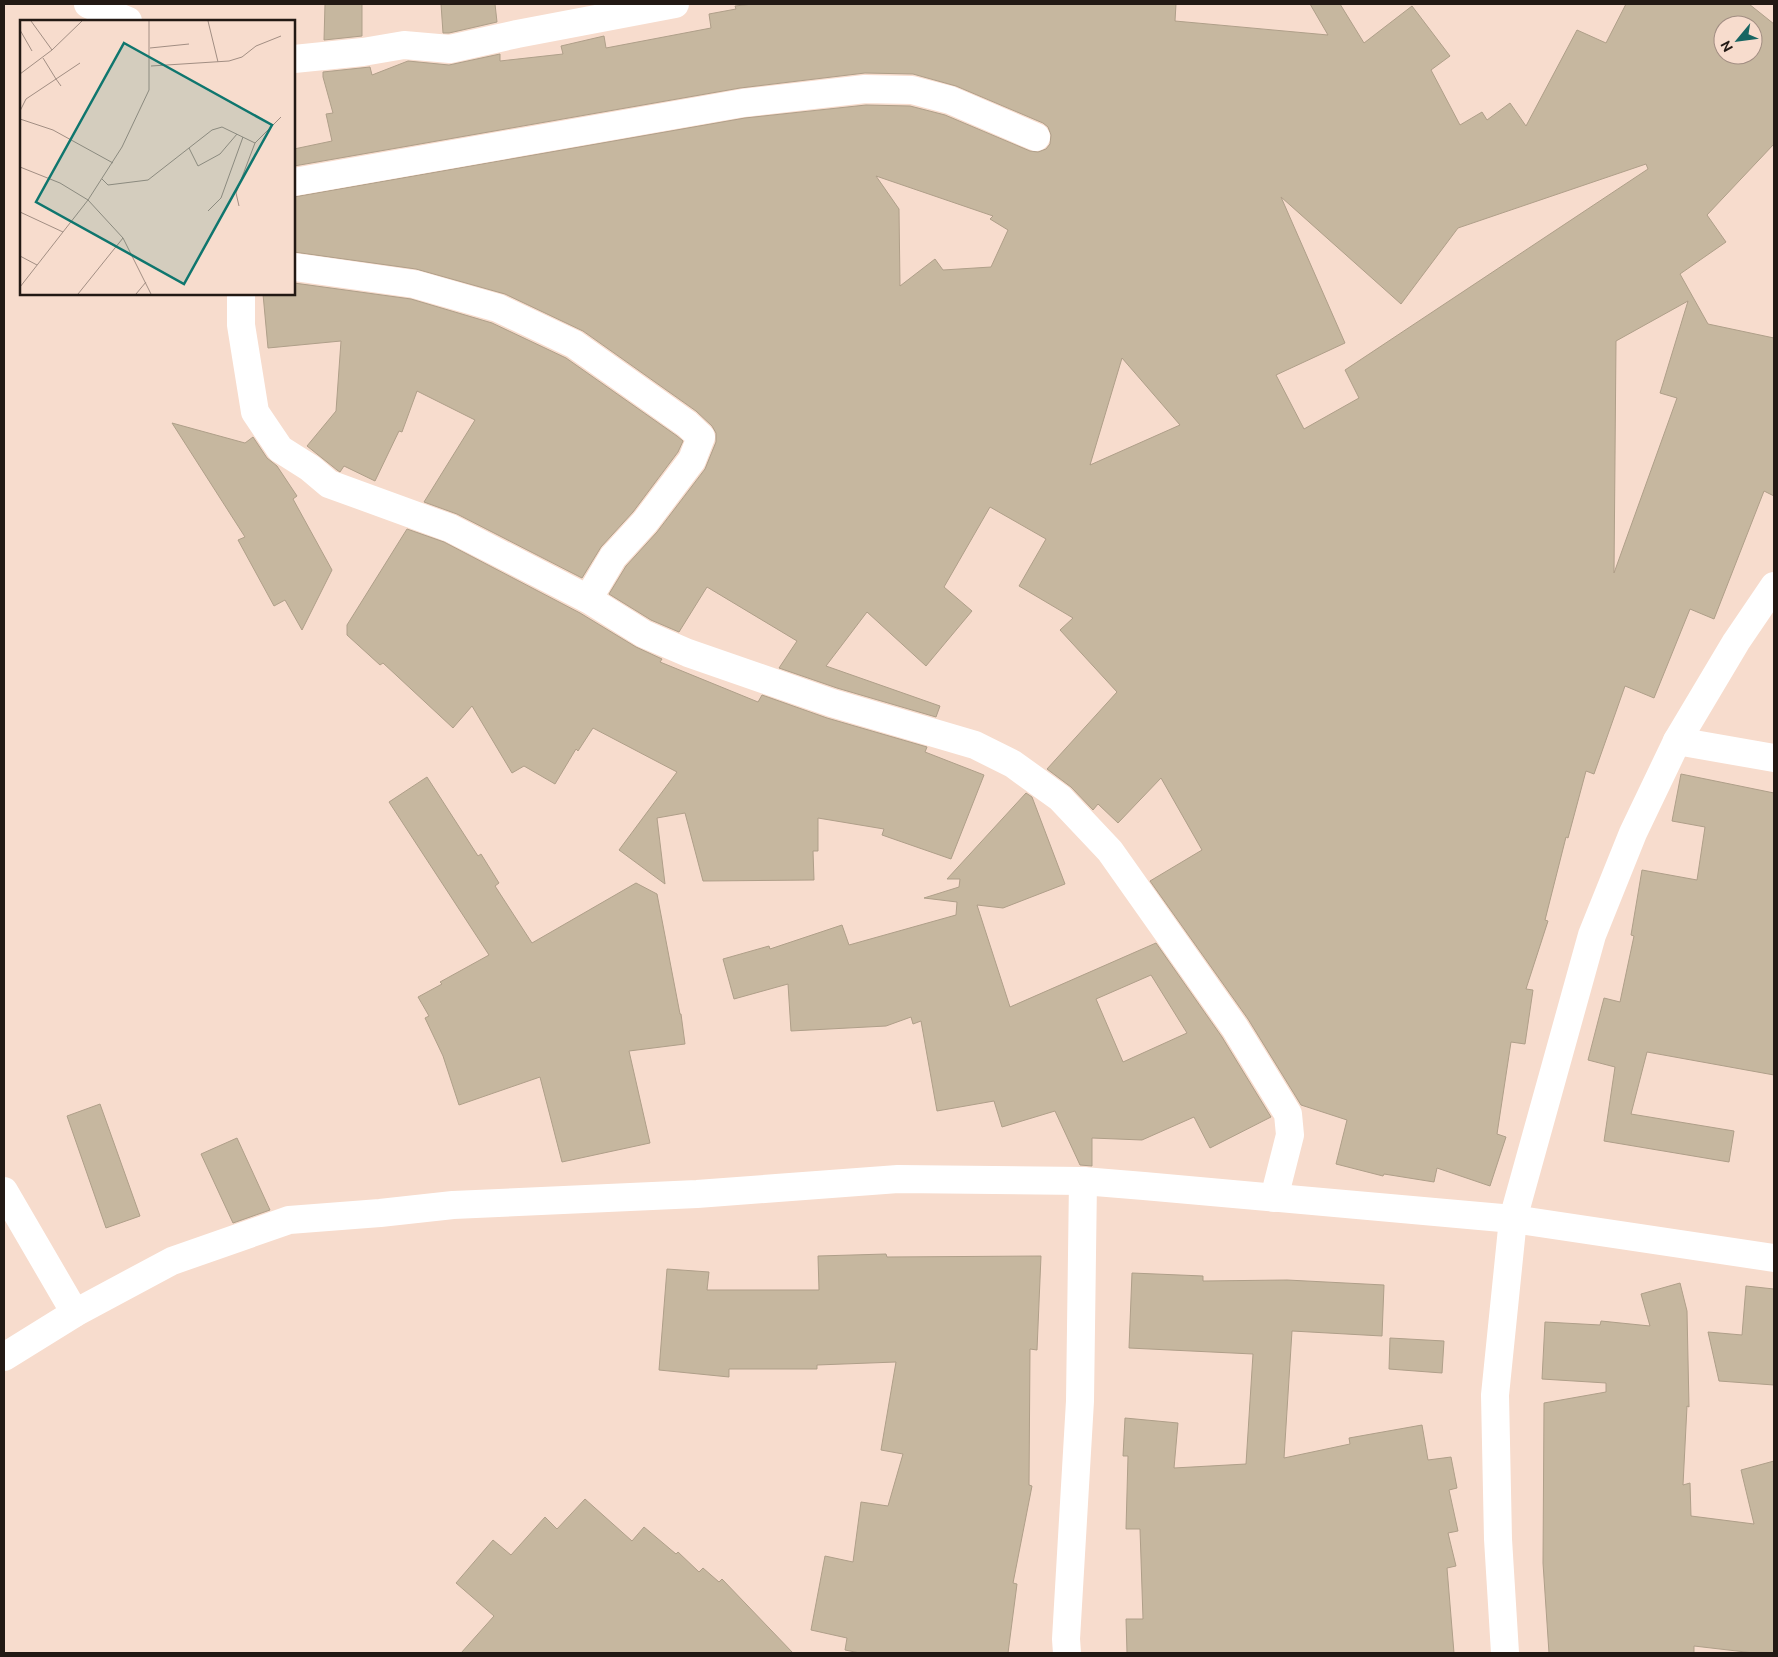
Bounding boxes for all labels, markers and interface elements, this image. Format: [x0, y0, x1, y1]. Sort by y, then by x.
north arrow [1713, 15, 1763, 65]
inset map [20, 20, 295, 295]
text: N [1717, 38, 1736, 55]

